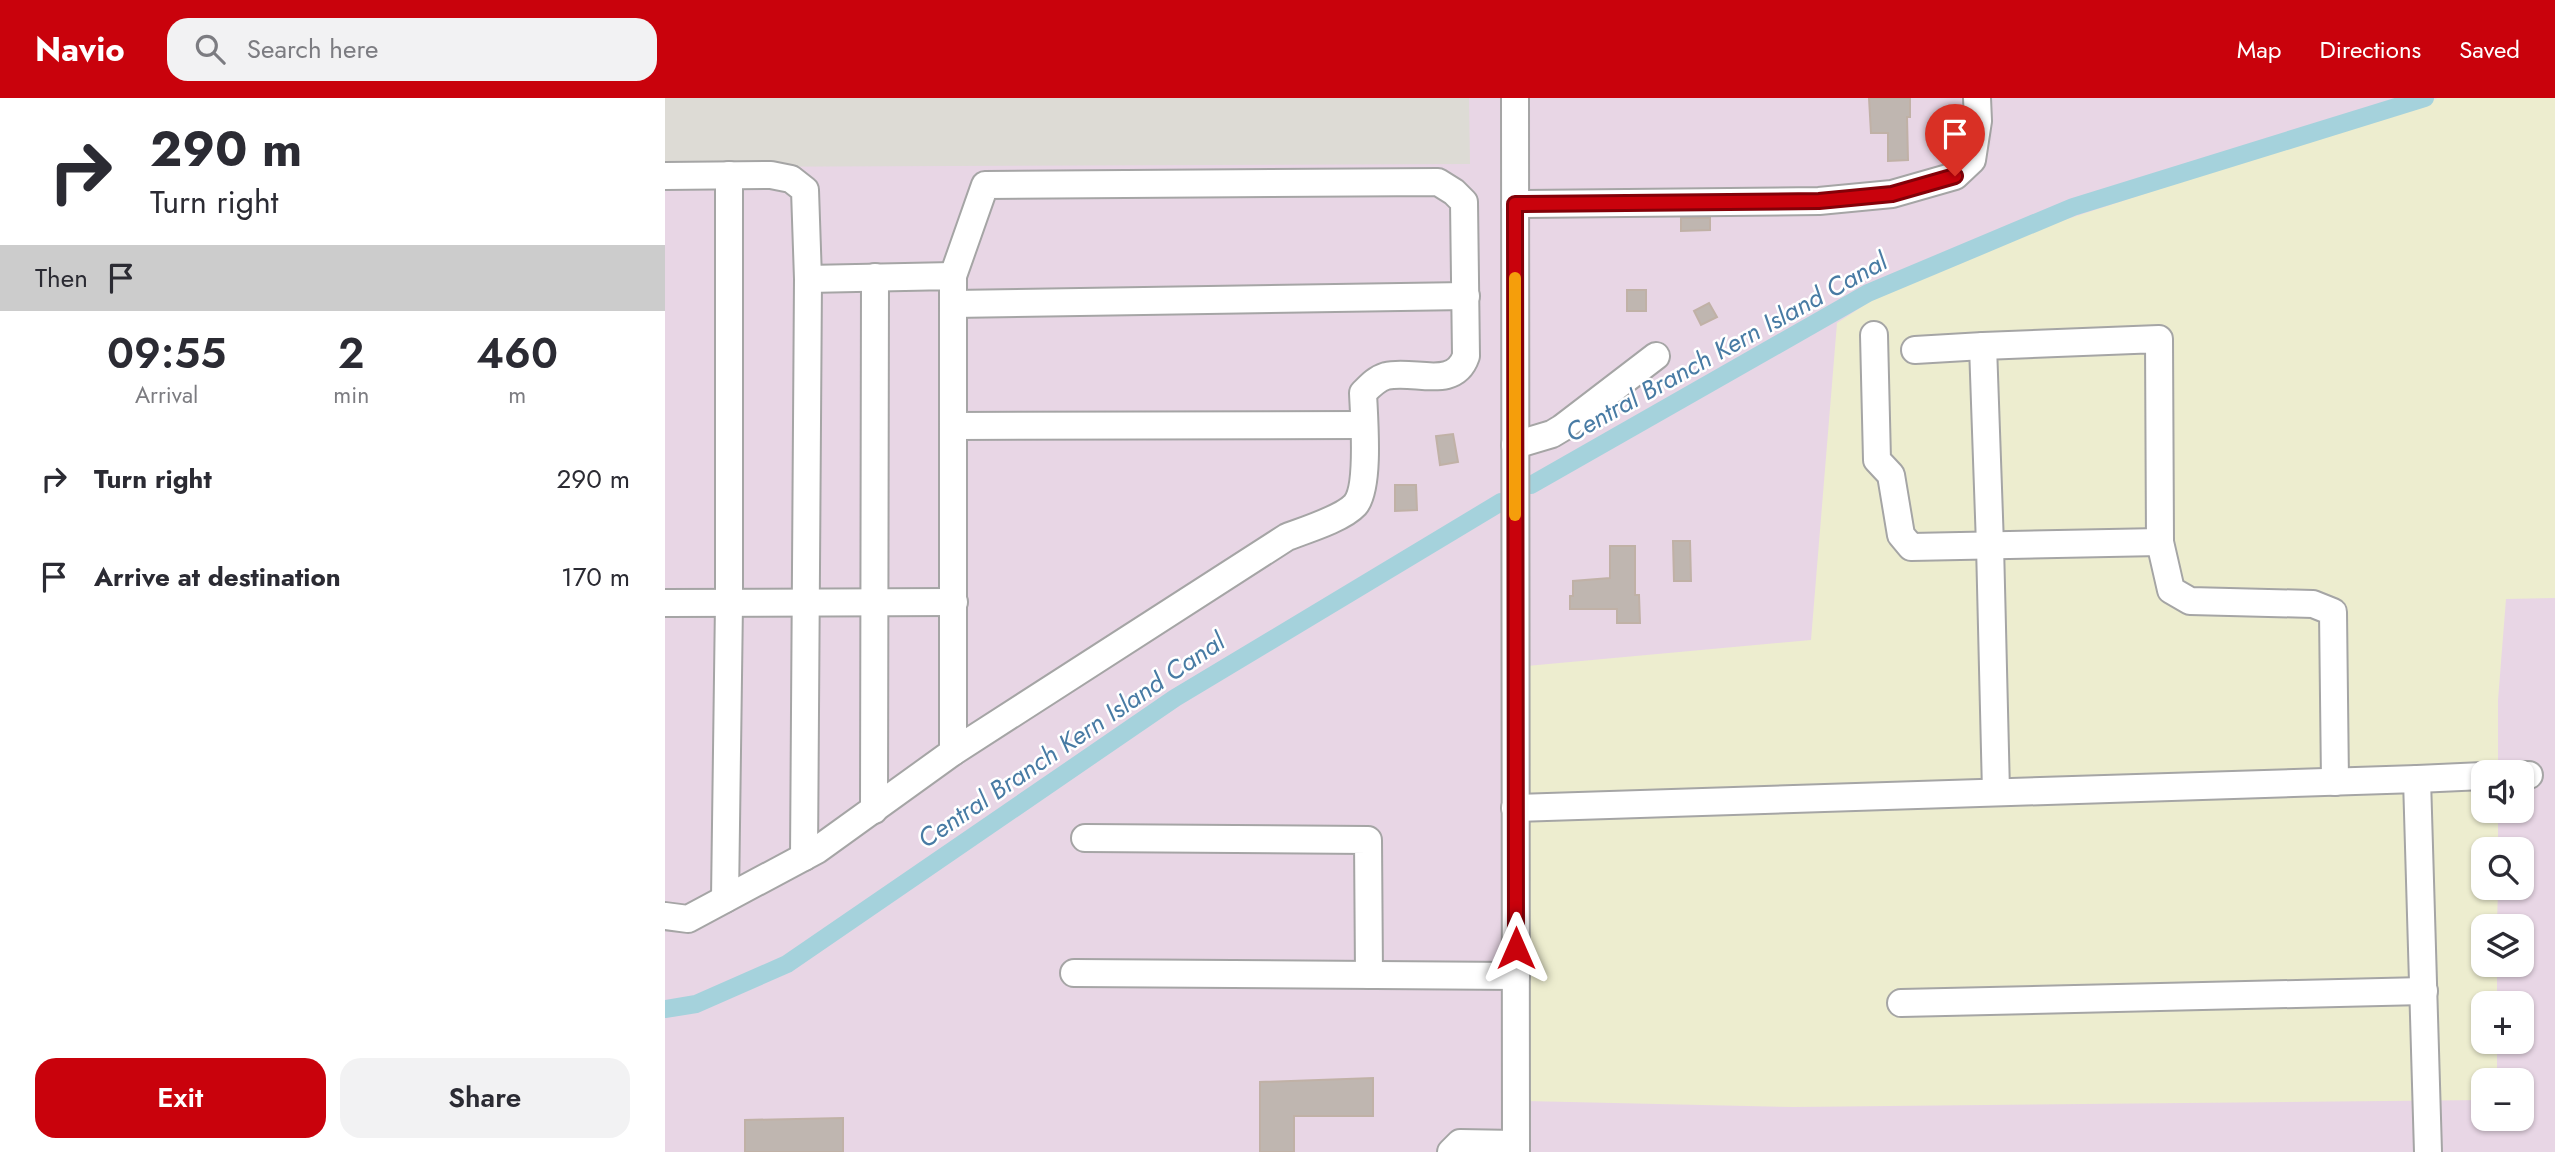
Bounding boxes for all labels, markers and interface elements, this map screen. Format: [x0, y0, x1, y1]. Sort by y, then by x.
search box [167, 18, 657, 81]
text: Navio [35, 26, 125, 73]
icon: search [191, 30, 229, 68]
text: Search here [247, 30, 378, 68]
text: Map [2237, 32, 2282, 67]
text: Directions [2320, 32, 2421, 67]
text: Saved [2459, 32, 2520, 67]
pin [1925, 104, 1985, 176]
text: 290 m [150, 114, 302, 184]
icon: arrive [1936, 115, 1974, 153]
icon: right [35, 126, 126, 217]
text: Turn right [150, 179, 279, 225]
water label: Central Branch Kern Island Canal [1558, 242, 1895, 452]
text: Then [35, 259, 88, 297]
icon: arrive [102, 259, 140, 297]
text: 09:55 [107, 323, 226, 384]
text: 2 [338, 323, 364, 384]
text: 460 [476, 323, 558, 384]
text: Arrival [135, 378, 198, 412]
text: min [333, 378, 369, 412]
text: m [508, 378, 526, 412]
icon: right [35, 460, 73, 498]
text: Turn right [94, 460, 212, 498]
text: 290 m [557, 460, 630, 498]
icon: arrive [35, 558, 73, 596]
text: Arrive at destination [94, 558, 341, 596]
text: 170 m [561, 558, 630, 596]
water label: Central Branch Kern Island Canal [910, 622, 1233, 857]
map controls [2471, 760, 2534, 1131]
button: sound [2471, 760, 2534, 823]
button: search [2471, 837, 2534, 900]
position arrow [1479, 911, 1553, 985]
button: layers [2471, 914, 2534, 977]
button: + [2471, 991, 2534, 1054]
button: Exit [35, 1058, 326, 1138]
button: Share [340, 1058, 630, 1138]
button: − [2471, 1068, 2534, 1131]

